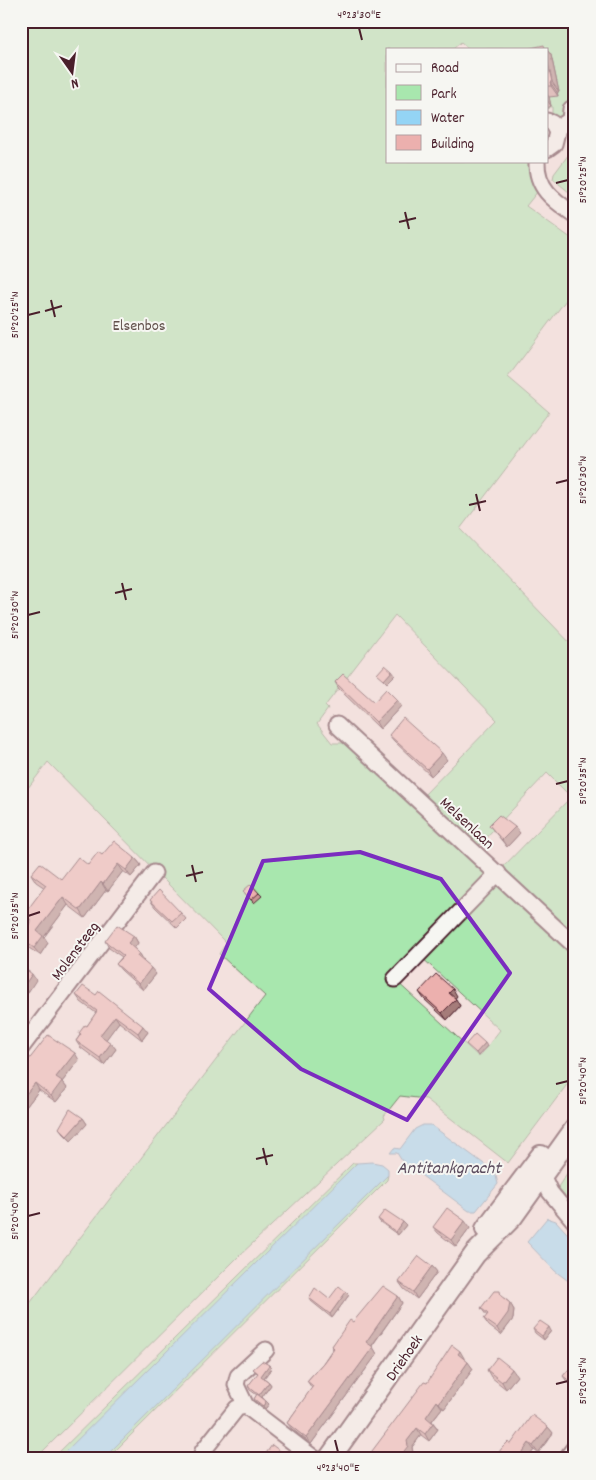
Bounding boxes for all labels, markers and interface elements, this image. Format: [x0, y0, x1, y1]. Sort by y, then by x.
text: 4°23'30"E [337, 7, 381, 24]
north arrow [48, 48, 98, 98]
legend [386, 48, 548, 162]
text: Road [431, 58, 459, 80]
text: N [69, 72, 80, 93]
text: Park [431, 84, 457, 106]
text: Water [431, 108, 465, 130]
text: Building [431, 134, 474, 156]
text: 51°20'25"N [575, 156, 592, 204]
text: 51°20'25"N [7, 291, 24, 339]
park label: Elsenbos [112, 315, 166, 338]
text: 51°20'30"N [575, 456, 592, 504]
text: 51°20'30"N [7, 591, 24, 639]
text: 51°20'35"N [575, 757, 592, 805]
street label: Melsenlaan [434, 792, 499, 855]
text: 51°20'35"N [7, 892, 24, 940]
street label: Molensteeg [46, 917, 106, 986]
text: 51°20'40"N [575, 1057, 592, 1105]
water label: Antitankgracht [397, 1157, 503, 1182]
text: 51°20'40"N [7, 1192, 24, 1240]
street label: Driehoek [381, 1330, 429, 1386]
text: 51°20'45"N [575, 1357, 592, 1404]
text: 4°23'40"E [316, 1460, 360, 1477]

